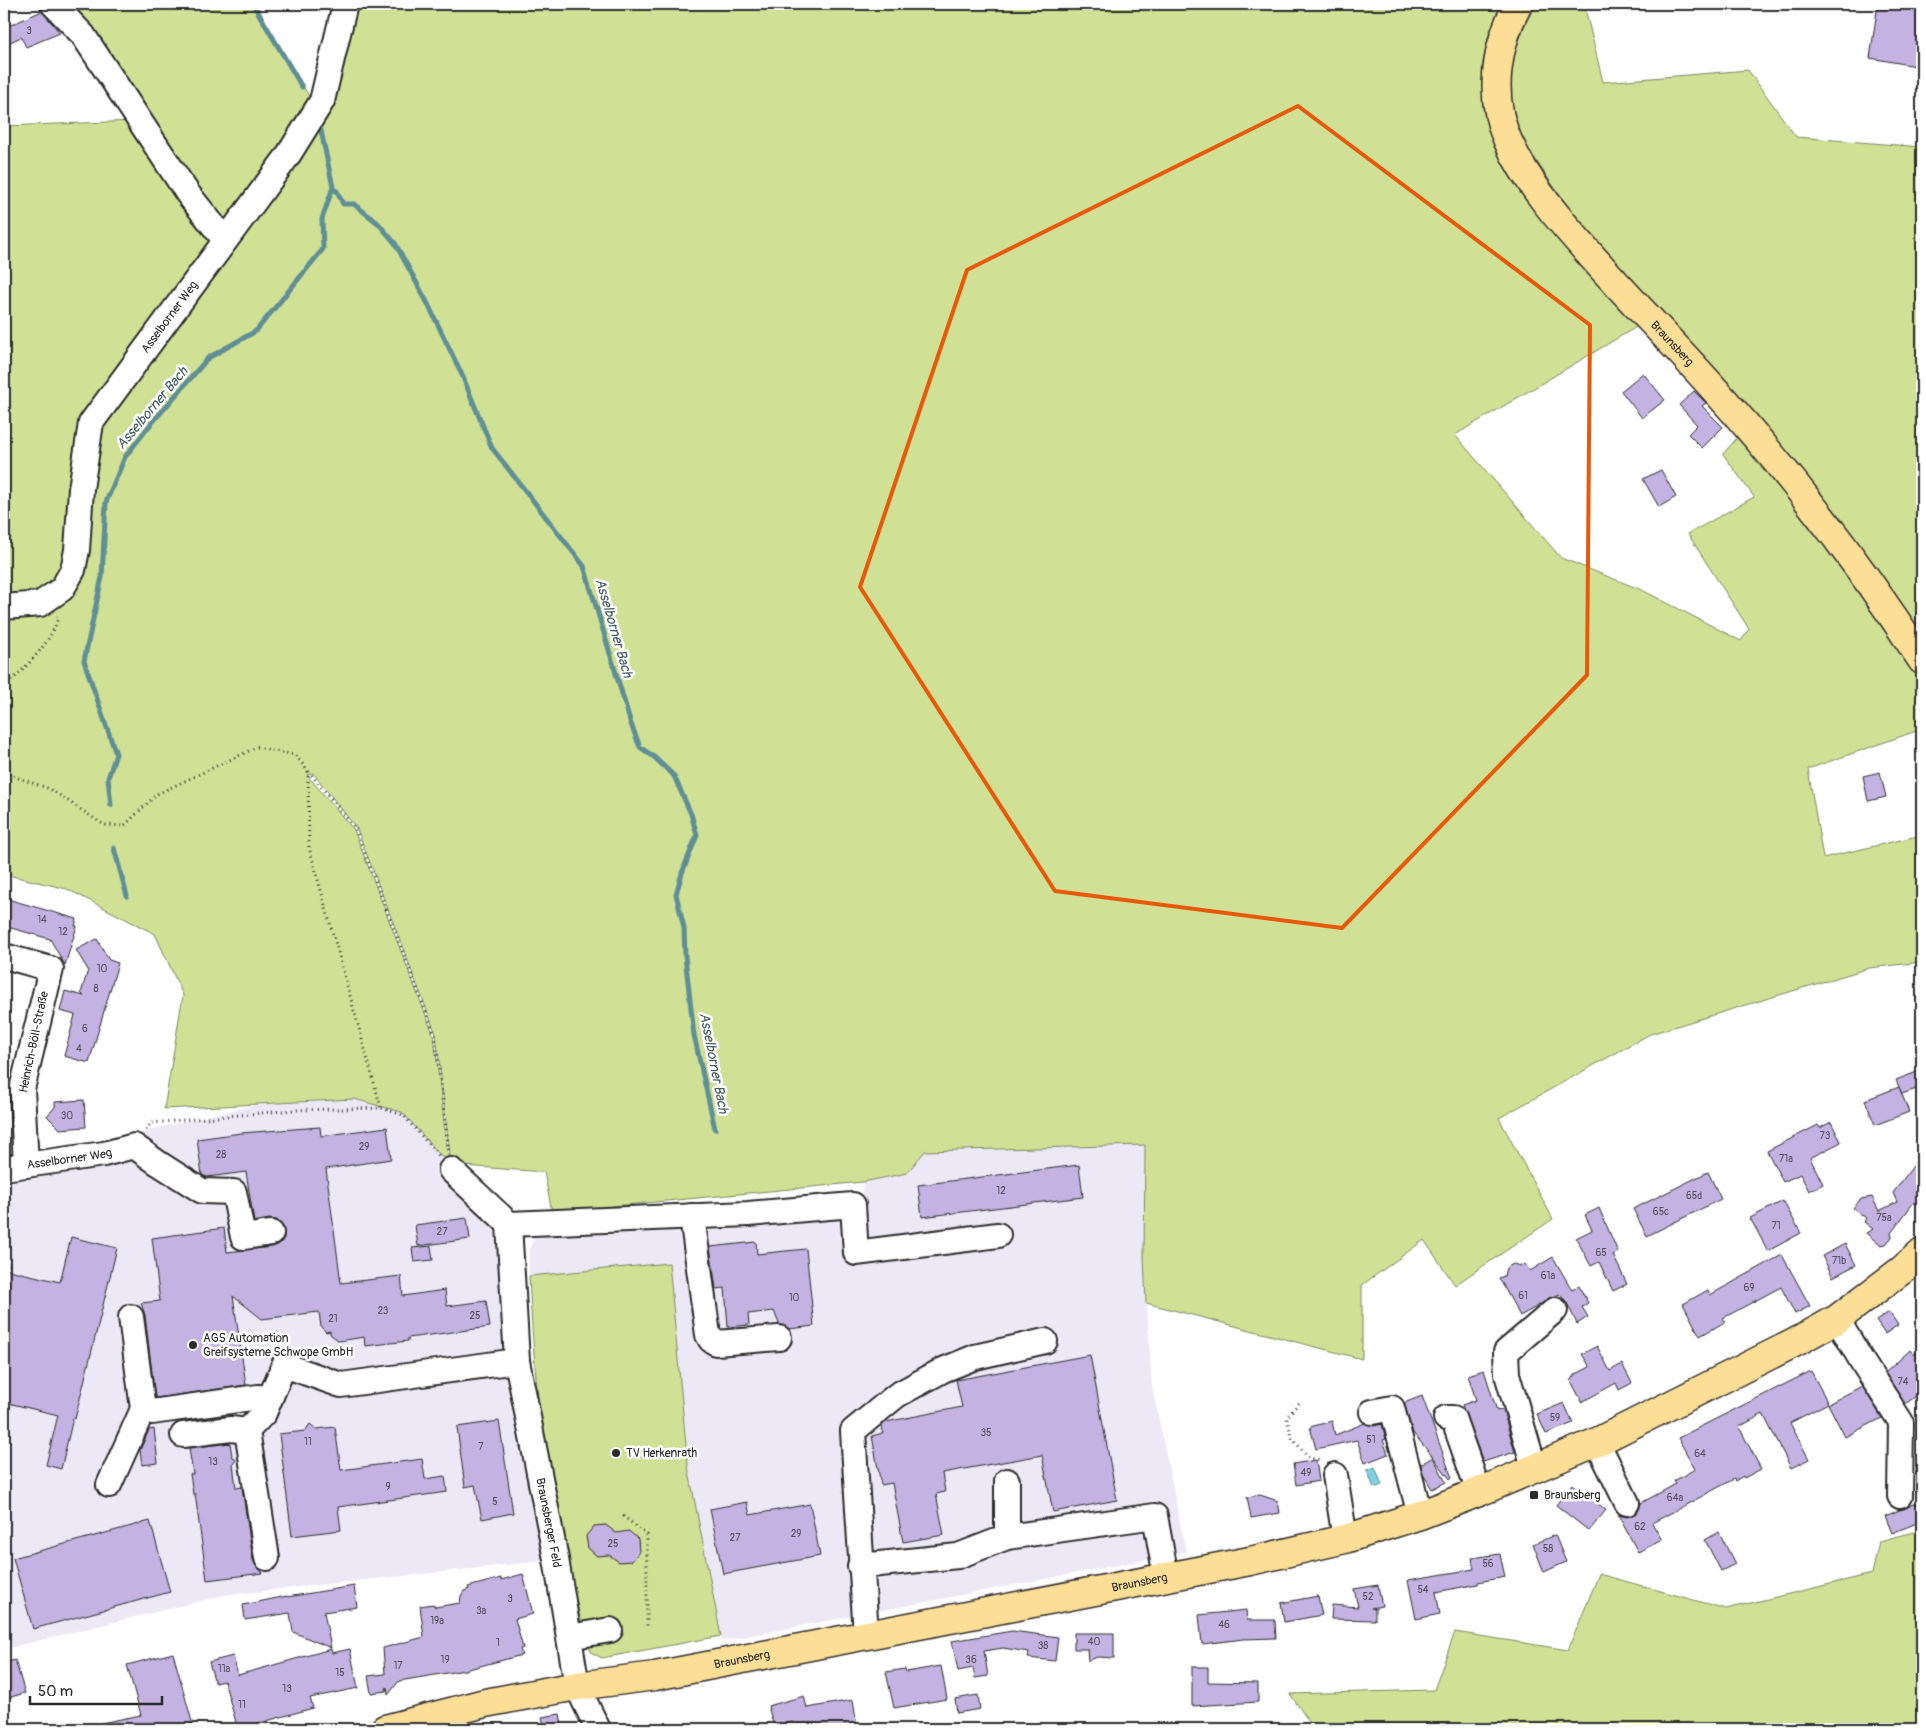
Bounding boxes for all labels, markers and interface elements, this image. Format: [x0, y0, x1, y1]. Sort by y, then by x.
house number: 3 [26, 25, 32, 37]
street label: Asselborner Weg [138, 278, 201, 356]
street label: Braunsberg [1648, 318, 1697, 369]
water label: Asselborner Bach [113, 362, 192, 453]
water label: Asselborner Bach [592, 577, 637, 681]
house number: 14 [37, 914, 47, 926]
house number: 12 [58, 926, 68, 938]
house number: 10 [97, 963, 108, 975]
house number: 8 [93, 983, 99, 995]
street label: Heinrich-Böll-Straße [16, 990, 52, 1094]
water label: Asselborner Bach [696, 1011, 732, 1116]
house number: 6 [82, 1023, 88, 1035]
house number: 4 [76, 1043, 82, 1055]
house number: 30 [61, 1110, 73, 1122]
house number: 73 [1820, 1130, 1831, 1142]
house number: 29 [359, 1141, 369, 1153]
street label: Asselborner Weg [26, 1145, 114, 1172]
house number: 28 [216, 1149, 226, 1161]
house number: 71a [1779, 1153, 1793, 1165]
house number: 12 [996, 1185, 1006, 1197]
house number: 65d [1686, 1190, 1702, 1202]
house number: 65c [1653, 1206, 1669, 1218]
house number: 75a [1876, 1212, 1892, 1224]
house number: 71 [1771, 1220, 1781, 1232]
house number: 27 [437, 1226, 448, 1238]
house number: 65 [1595, 1247, 1607, 1259]
house number: 71b [1832, 1255, 1846, 1267]
house number: 61a [1541, 1270, 1556, 1282]
house number: 69 [1744, 1282, 1754, 1294]
house number: 61 [1518, 1290, 1528, 1302]
house number: 10 [789, 1292, 800, 1304]
house number: 23 [378, 1305, 389, 1317]
house number: 25 [469, 1310, 481, 1322]
house number: 21 [328, 1313, 338, 1325]
place label: AGS Automation Greifsysteme Schwope GmbH [203, 1331, 354, 1360]
marker: AGS Automation Greifsysteme Schwope GmbH [187, 1339, 199, 1351]
house number: 74 [1897, 1376, 1909, 1388]
house number: 59 [1550, 1412, 1560, 1424]
house number: 35 [981, 1427, 992, 1439]
house number: 51 [1366, 1434, 1376, 1446]
house number: 11 [304, 1436, 312, 1448]
house number: 7 [478, 1441, 484, 1453]
place label: TV Herkenrath [626, 1446, 698, 1461]
marker: TV Herkenrath [610, 1447, 622, 1459]
house number: 64 [1694, 1448, 1706, 1460]
house number: 13 [208, 1456, 218, 1468]
house number: 49 [1301, 1467, 1311, 1479]
street label: Braunsberger Feld [533, 1477, 565, 1569]
house number: 9 [385, 1481, 391, 1493]
place label: Braunsberg [1544, 1488, 1601, 1503]
marker: Braunsberg [1528, 1489, 1540, 1501]
house number: 64a [1667, 1492, 1683, 1504]
house number: 5 [492, 1496, 498, 1508]
house number: 62 [1634, 1521, 1646, 1533]
house number: 29 [791, 1528, 801, 1540]
house number: 27 [730, 1532, 741, 1544]
house number: 25 [607, 1538, 619, 1550]
house number: 58 [1543, 1543, 1553, 1555]
house number: 56 [1482, 1558, 1494, 1570]
street label: Braunsberg [1110, 1570, 1169, 1595]
house number: 54 [1417, 1584, 1429, 1596]
house number: 52 [1362, 1591, 1374, 1603]
house number: 3 [507, 1593, 513, 1605]
house number: 3a [476, 1605, 486, 1617]
house number: 19a [430, 1615, 444, 1627]
house number: 46 [1218, 1619, 1230, 1631]
house number: 40 [1088, 1636, 1100, 1648]
house number: 1 [496, 1637, 500, 1649]
house number: 38 [1038, 1640, 1048, 1652]
street label: Braunsberg [713, 1646, 771, 1672]
house number: 19 [440, 1654, 450, 1666]
house number: 36 [965, 1654, 977, 1666]
house number: 17 [393, 1660, 403, 1672]
house number: 11a [218, 1663, 231, 1675]
house number: 15 [335, 1667, 345, 1679]
scale bar [30, 1673, 162, 1705]
text: 50 m [38, 1682, 73, 1701]
house number: 13 [282, 1683, 292, 1695]
house number: 11 [238, 1699, 246, 1711]

